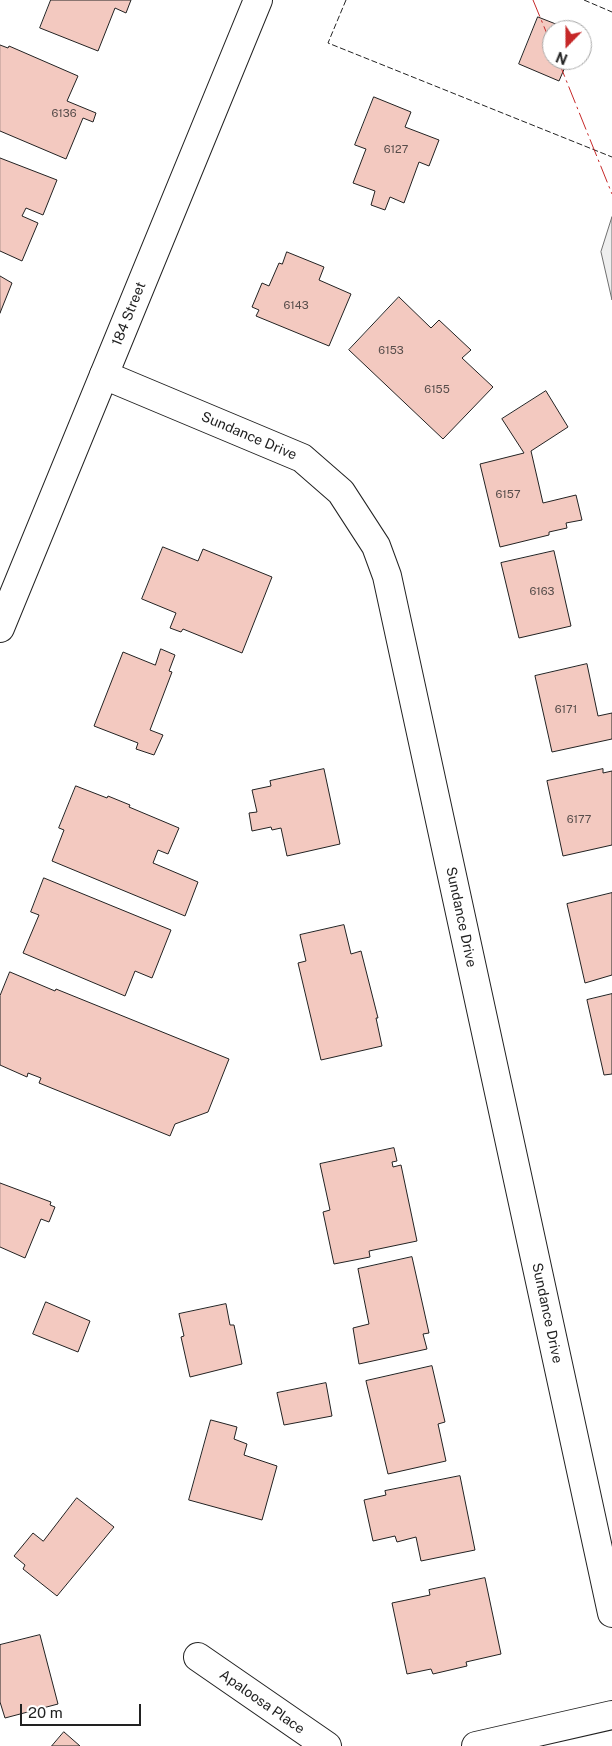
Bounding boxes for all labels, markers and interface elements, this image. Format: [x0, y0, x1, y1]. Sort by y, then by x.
north arrow [542, 20, 592, 70]
text: N [554, 49, 570, 67]
house number: 6136 [51, 107, 77, 121]
house number: 6127 [384, 143, 408, 157]
street label: 184 Street [109, 279, 149, 349]
house number: 6143 [283, 299, 309, 313]
house number: 6153 [378, 344, 404, 358]
house number: 6155 [424, 383, 450, 397]
street label: Sundance Drive [199, 408, 299, 464]
house number: 6157 [496, 488, 520, 502]
house number: 6163 [529, 585, 555, 599]
house number: 6171 [555, 703, 577, 717]
house number: 6177 [567, 813, 591, 827]
street label: Sundance Drive [442, 865, 480, 969]
street label: Sundance Drive [528, 1261, 566, 1365]
street label: Apaloosa Place [216, 1666, 308, 1738]
scale bar [22, 1694, 144, 1726]
text: 20 m [28, 1704, 63, 1721]

